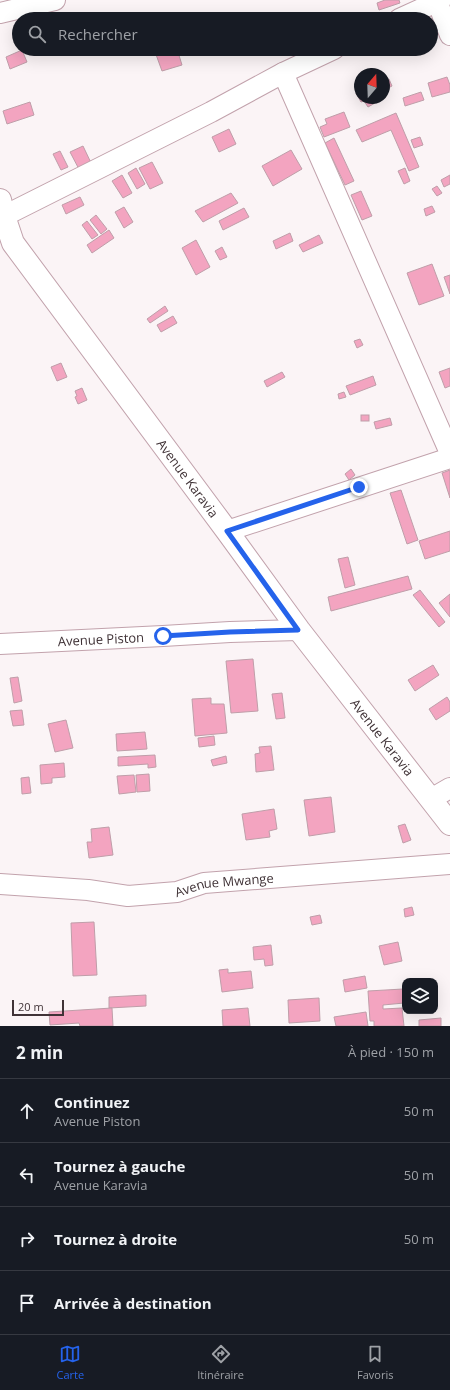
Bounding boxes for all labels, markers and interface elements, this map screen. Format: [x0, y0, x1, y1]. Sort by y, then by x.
search box [12, 12, 438, 56]
icon: search [26, 23, 48, 45]
text: Rechercher [58, 24, 138, 44]
north arrow [354, 68, 390, 104]
street label: Avenue Karavia [153, 435, 223, 521]
route end [350, 478, 368, 496]
route start [154, 627, 172, 645]
street label: Avenue Piston [57, 628, 145, 650]
street label: Avenue Karavia [347, 695, 418, 780]
street label: Avenue Mwange [172, 869, 274, 901]
map controls [402, 978, 438, 1014]
button: layers [402, 978, 438, 1014]
scale bar [12, 998, 64, 1017]
text: 20 m [18, 999, 44, 1014]
text: 2 min [16, 1041, 63, 1064]
text: À pied · 150 m [348, 1043, 434, 1061]
text: Continuez [54, 1092, 130, 1112]
icon: ahead [16, 1100, 38, 1122]
text: 50 m [404, 1102, 434, 1120]
text: Avenue Piston [54, 1112, 140, 1130]
text: Tournez à gauche [54, 1156, 185, 1176]
icon: left [16, 1164, 38, 1186]
text: 50 m [404, 1166, 434, 1184]
text: Avenue Karavia [54, 1176, 147, 1194]
icon: right [16, 1228, 38, 1250]
text: Tournez à droite [54, 1229, 177, 1249]
text: 50 m [404, 1230, 434, 1248]
icon: arrive [16, 1292, 38, 1314]
text: Arrivée à destination [54, 1293, 212, 1313]
tab: Carte [57, 1343, 84, 1382]
tab: Itinéraire [197, 1343, 244, 1382]
tab: Favoris [357, 1343, 393, 1382]

